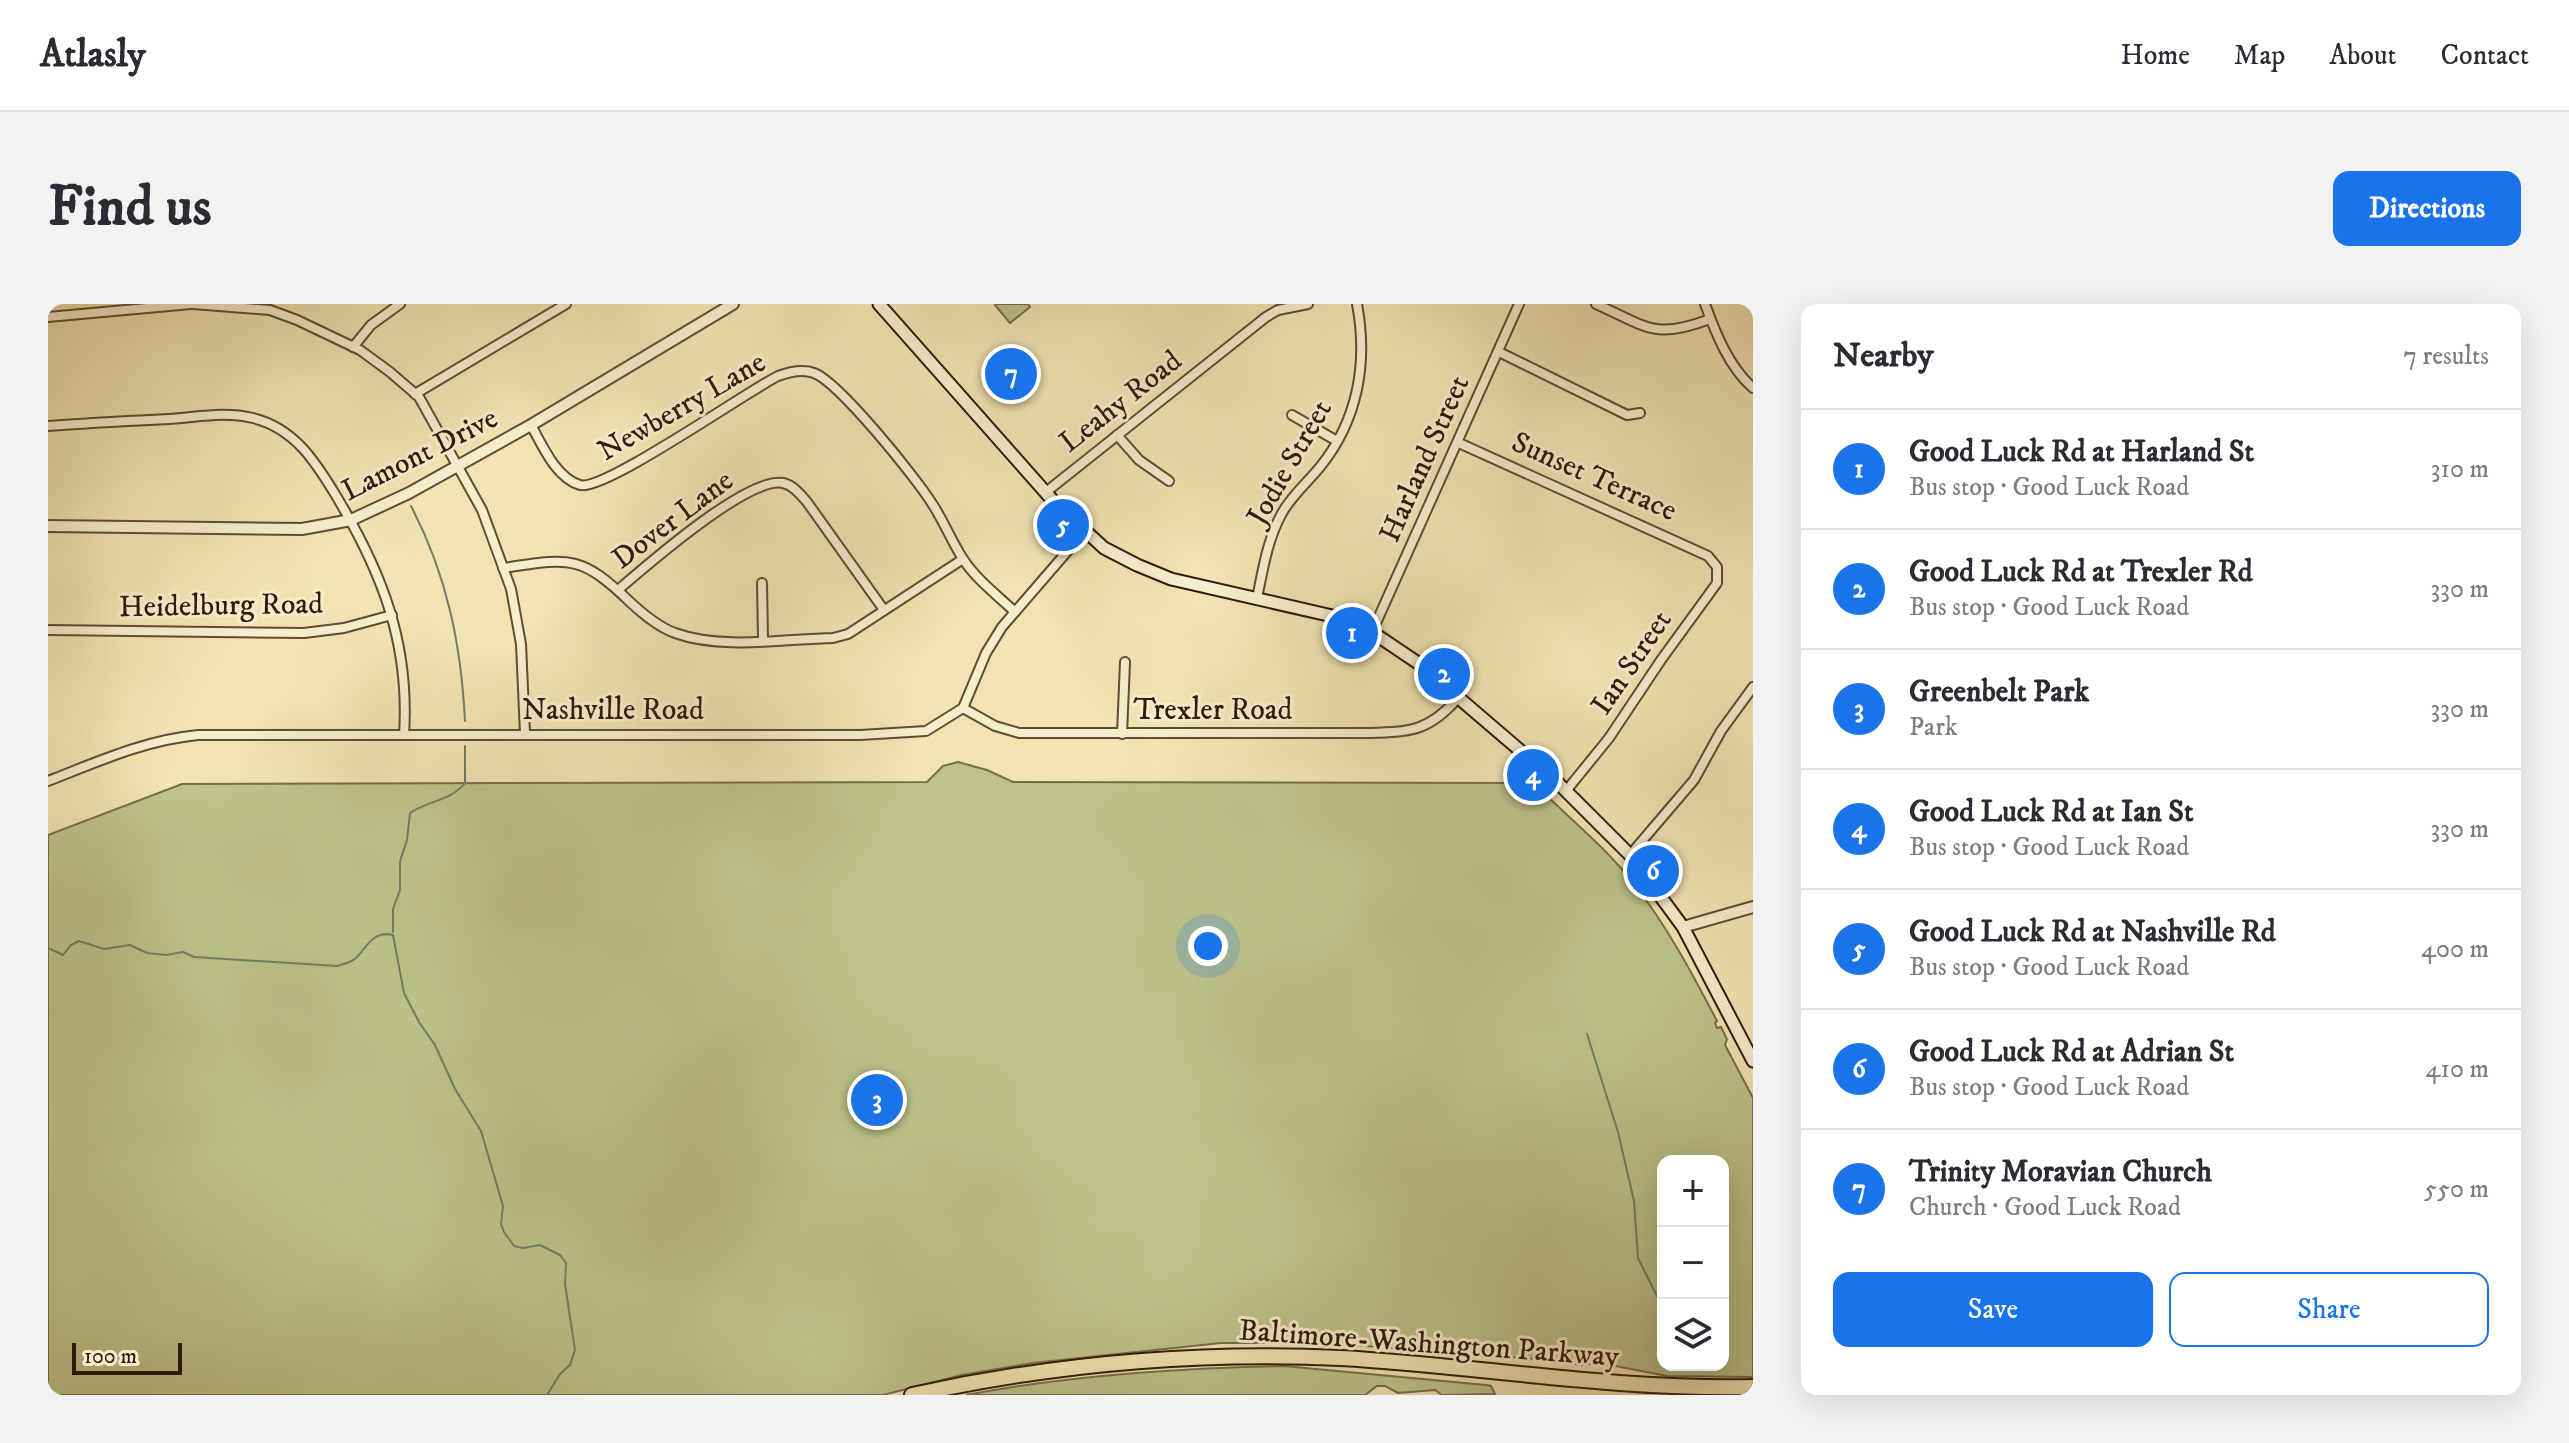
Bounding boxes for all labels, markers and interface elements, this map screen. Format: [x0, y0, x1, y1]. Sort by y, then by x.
text: Atlasly [40, 31, 146, 79]
text: Home [2121, 38, 2190, 73]
text: Map [2234, 38, 2285, 73]
text: About [2329, 38, 2396, 73]
text: Contact [2440, 38, 2529, 73]
button: Directions [2333, 171, 2521, 246]
text: Find us [48, 173, 212, 243]
text: Nearby [1833, 335, 1934, 377]
text: 7 results [2403, 340, 2489, 373]
street label: Leahy Road [1052, 343, 1190, 461]
street label: Newberry Lane [592, 344, 772, 470]
pin: 7 [985, 344, 1037, 404]
street label: Harland Street [1372, 370, 1478, 548]
street label: Jodie Street [1238, 394, 1341, 535]
street label: Lamont Drive [336, 400, 504, 510]
street label: Sunset Terrace [1506, 424, 1682, 530]
text: Good Luck Rd at Harland St [1909, 434, 2254, 471]
text: 1 [1854, 453, 1864, 486]
text: 310 m [2431, 453, 2489, 486]
street label: Dover Lane [605, 462, 741, 578]
text: Bus stop · Good Luck Road [1909, 471, 2189, 504]
pin: 5 [1037, 495, 1089, 555]
text: Good Luck Rd at Trexler Rd [1909, 554, 2253, 591]
text: 2 [1853, 573, 1865, 606]
text: 330 m [2431, 573, 2489, 606]
street label: Heidelburg Road [119, 586, 323, 626]
text: Bus stop · Good Luck Road [1909, 591, 2189, 624]
pin: 1 [1326, 603, 1378, 663]
street label: Ian Street [1584, 604, 1680, 722]
pin: 2 [1418, 644, 1470, 704]
text: Greenbelt Park [1909, 674, 2089, 711]
street label: Nashville Road [522, 692, 704, 729]
street label: Trexler Road [1133, 692, 1293, 729]
text: 3 [1854, 693, 1864, 726]
text: 330 m [2431, 693, 2489, 726]
text: Park [1909, 711, 1958, 744]
pin: 4 [1507, 745, 1559, 805]
text: Good Luck Rd at Ian St [1909, 794, 2194, 831]
text: 4 [1852, 813, 1866, 846]
text: 330 m [2431, 813, 2489, 846]
text: Bus stop · Good Luck Road [1909, 831, 2189, 864]
pin: 6 [1627, 841, 1679, 901]
text: Good Luck Rd at Nashville Rd [1909, 914, 2276, 951]
your location [1188, 926, 1228, 966]
text: 5 [1853, 933, 1865, 966]
text: 400 m [2421, 933, 2489, 966]
text: Bus stop · Good Luck Road [1909, 951, 2189, 984]
text: Good Luck Rd at Adrian St [1909, 1034, 2234, 1071]
text: 6 [1852, 1053, 1866, 1086]
text: 410 m [2425, 1053, 2489, 1086]
pin: 3 [851, 1070, 903, 1130]
text: Bus stop · Good Luck Road [1909, 1071, 2189, 1104]
text: Trinity Moravian Church [1909, 1154, 2212, 1191]
map controls [1657, 1155, 1729, 1371]
button: + [1657, 1155, 1729, 1227]
text: 7 [1852, 1173, 1866, 1206]
text: 550 m [2424, 1173, 2489, 1206]
text: Church · Good Luck Road [1909, 1191, 2181, 1224]
button: − [1657, 1227, 1729, 1299]
button: Save [1833, 1272, 2153, 1347]
button: Share [2169, 1272, 2489, 1347]
button: layers [1657, 1299, 1729, 1371]
street label: Baltimore-Washington Parkway [1238, 1312, 1621, 1376]
scale bar [72, 1339, 182, 1375]
text: 100 m [84, 1343, 137, 1370]

